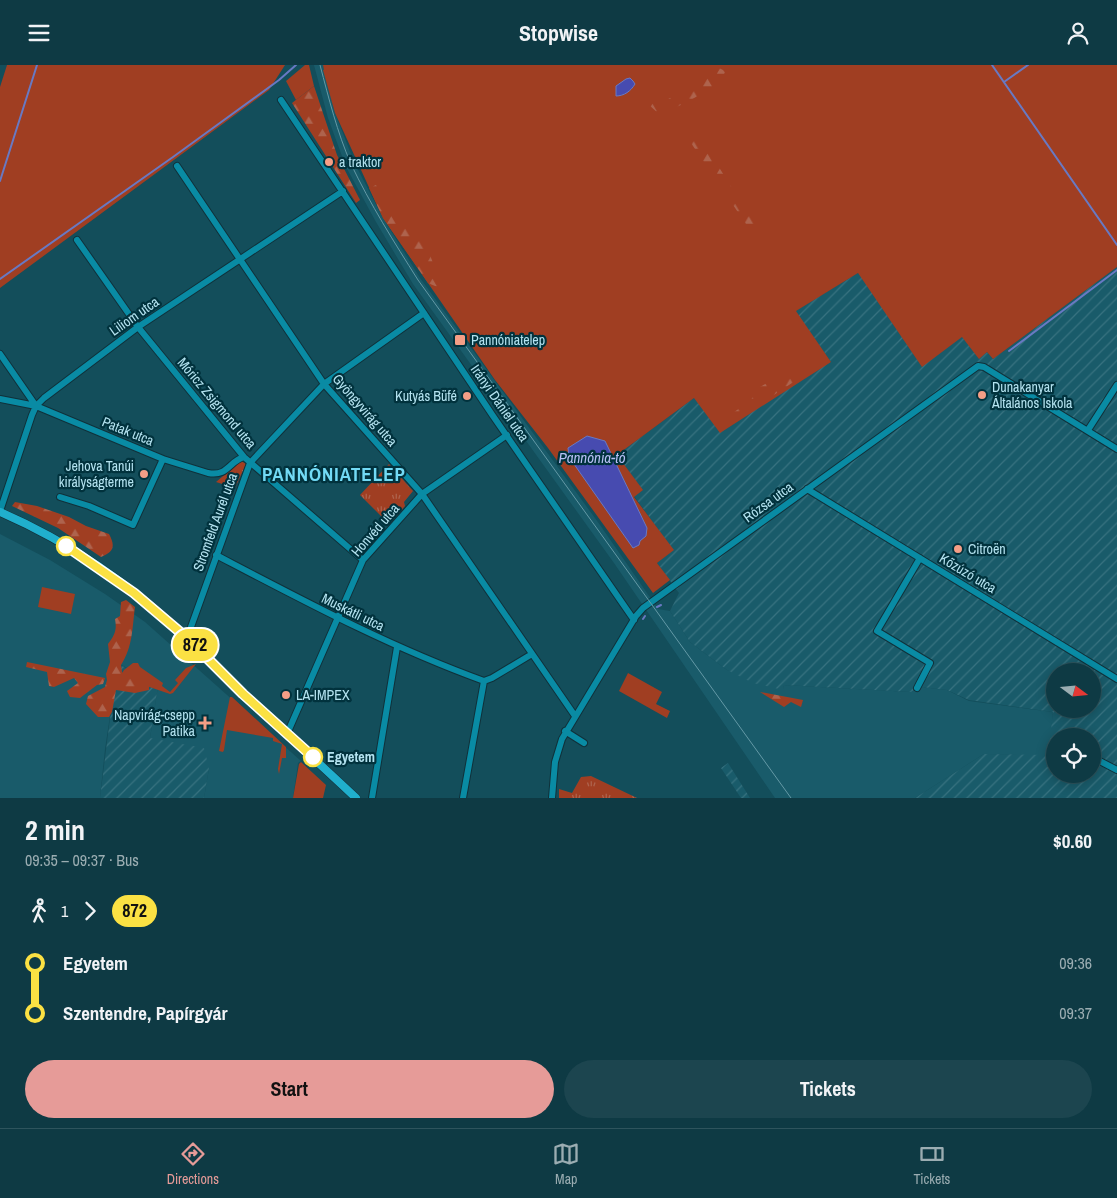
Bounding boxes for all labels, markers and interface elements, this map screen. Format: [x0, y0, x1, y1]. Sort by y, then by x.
text: Stopwise [519, 18, 598, 48]
icon: menu [25, 19, 53, 47]
icon: person [1064, 19, 1092, 47]
place label: a traktor [339, 153, 381, 171]
marker: a traktor [323, 156, 335, 168]
street label: Liliom utca [106, 292, 163, 339]
place label: Pannóniatelep [471, 331, 545, 349]
marker: Pannóniatelep [453, 333, 467, 347]
street label: Móricz Zsigmond utca [174, 354, 261, 453]
street label: Irányi Dániel utca [467, 361, 534, 446]
street label: Gyöngyvirág utca [329, 370, 402, 450]
place label: Dunakanyar Általános Iskola [991, 378, 1073, 412]
place label: Kutyás Büfé [395, 387, 457, 405]
marker: Dunakanyar Általános Iskola [976, 389, 988, 401]
marker: Kutyás Büfé [461, 390, 473, 402]
street label: Patak utca [99, 412, 157, 450]
water label: Pannónia-tó [558, 447, 626, 468]
place label: Jehova Tanúi királyságterme [59, 457, 134, 491]
district label: PANNÓNIATELEP [262, 461, 406, 487]
marker: Jehova Tanúi királyságterme [138, 468, 150, 480]
street label: Stromfeld Aurél utca [189, 470, 241, 574]
street label: Rózsa utca [739, 477, 797, 526]
street label: Honvéd utca [347, 499, 403, 560]
unlabelled marker [56, 536, 76, 556]
place label: Citroën [968, 540, 1006, 558]
marker: Citroën [952, 543, 964, 555]
street label: Kőzúzó utca [936, 549, 1000, 597]
street label: Muskátli utca [319, 589, 388, 635]
line badge: 872 [166, 629, 224, 661]
text: 872 [183, 632, 207, 657]
north arrow [1046, 663, 1101, 717]
map controls [1046, 663, 1101, 783]
place label: LA-IMPEX [296, 686, 350, 704]
marker: LA-IMPEX [280, 689, 292, 701]
place label: Napvirág-csepp Patika [114, 706, 196, 740]
marker: Napvirág-csepp Patika [199, 717, 211, 729]
button: locate [1046, 728, 1101, 783]
marker: Egyetem [303, 747, 323, 767]
place label: Egyetem [327, 748, 375, 766]
text: 2 min [25, 811, 85, 849]
text: $0.60 [1053, 828, 1092, 854]
text: 09:35 – 09:37 · Bus [25, 849, 139, 871]
icon: walk [25, 897, 53, 925]
icon: forward [76, 897, 104, 925]
text: 872 [122, 898, 147, 923]
text: 1 [61, 900, 68, 922]
text: Egyetem [63, 950, 128, 976]
text: 09:36 [1059, 952, 1092, 974]
text: Szentendre, Papírgyár [63, 1000, 228, 1026]
text: 09:37 [1059, 1002, 1092, 1024]
button: Start [25, 1060, 554, 1118]
button: Tickets [564, 1060, 1092, 1118]
tab: Directions [167, 1140, 219, 1188]
tab: Map [552, 1140, 580, 1188]
tab: Tickets [914, 1140, 950, 1188]

